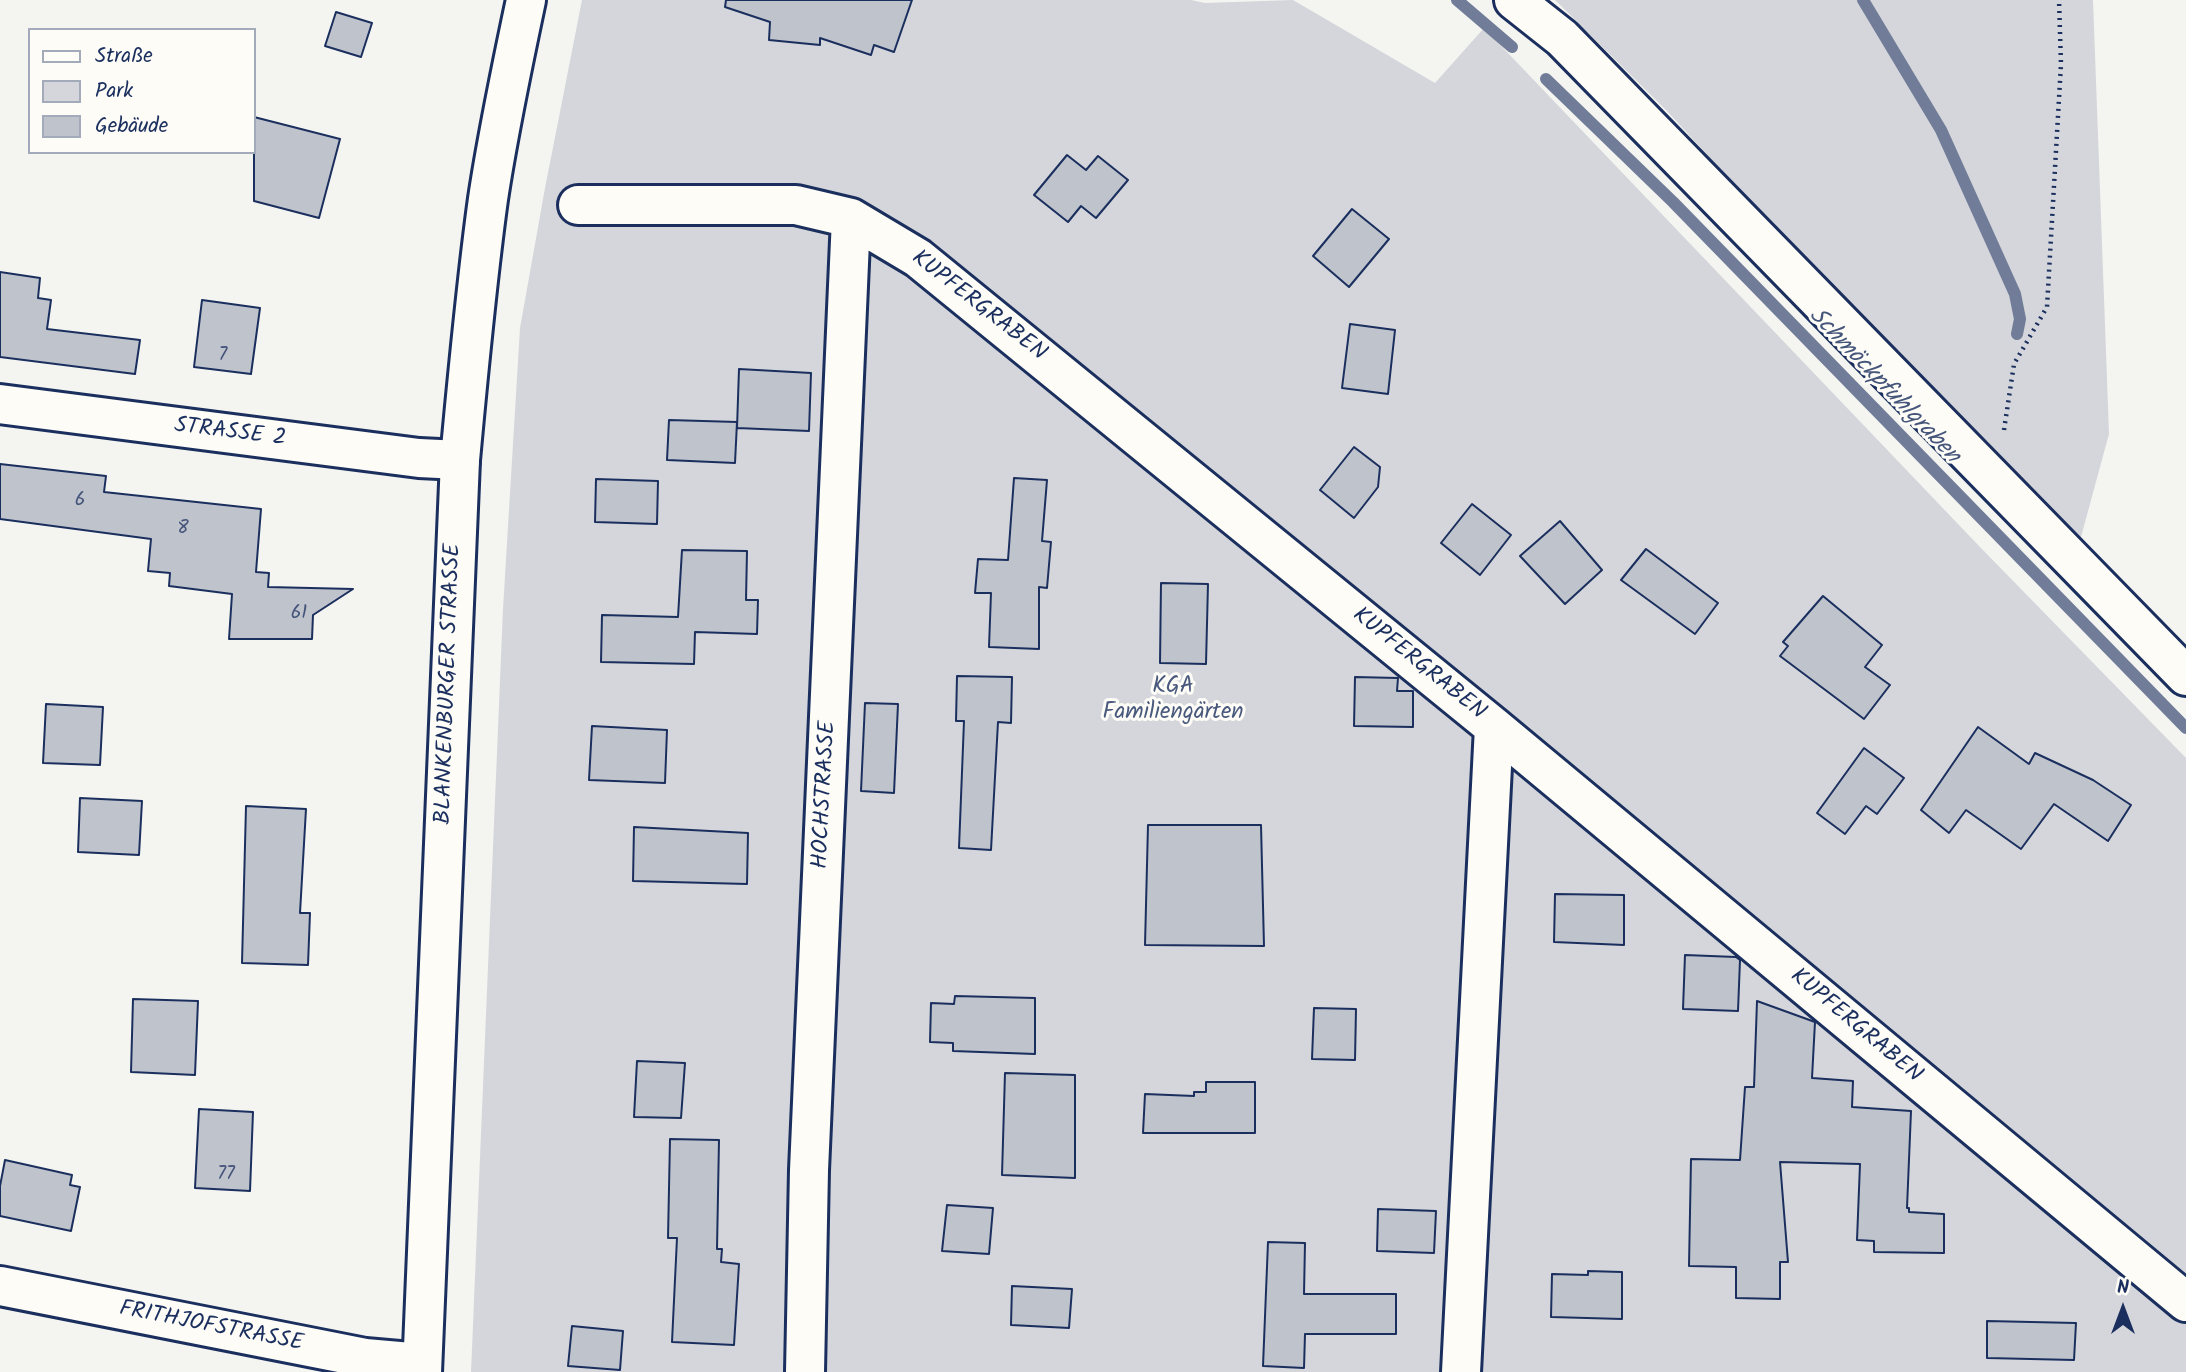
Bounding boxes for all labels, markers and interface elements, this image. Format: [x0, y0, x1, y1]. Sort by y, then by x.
legend [28, 28, 256, 154]
text: Straße [95, 40, 153, 73]
text: Park [95, 75, 133, 108]
text: Gebäude [95, 110, 168, 143]
street label: KUPFERGRABEN [905, 246, 1051, 368]
water label: Schmöckpfuhlgraben [1801, 303, 1965, 471]
house number: 7 [219, 346, 227, 368]
street label: STRASSE 2 [173, 413, 287, 455]
house number: 6 [75, 491, 85, 513]
house number: 8 [177, 519, 189, 541]
street label: BLANKENBURGER STRASSE [431, 543, 469, 825]
street label: KUPFERGRABEN [1346, 603, 1490, 727]
house number: 61 [291, 604, 307, 626]
park label: KGA Familiengärten [1102, 674, 1244, 728]
street label: HOCHSTRASSE [808, 720, 844, 870]
street label: KUPFERGRABEN [1783, 964, 1927, 1090]
house number: 77 [217, 1165, 235, 1187]
text: N [2117, 1273, 2129, 1303]
north arrow [2088, 1274, 2158, 1344]
street label: FRITHJOFSTRASSE [117, 1297, 305, 1359]

